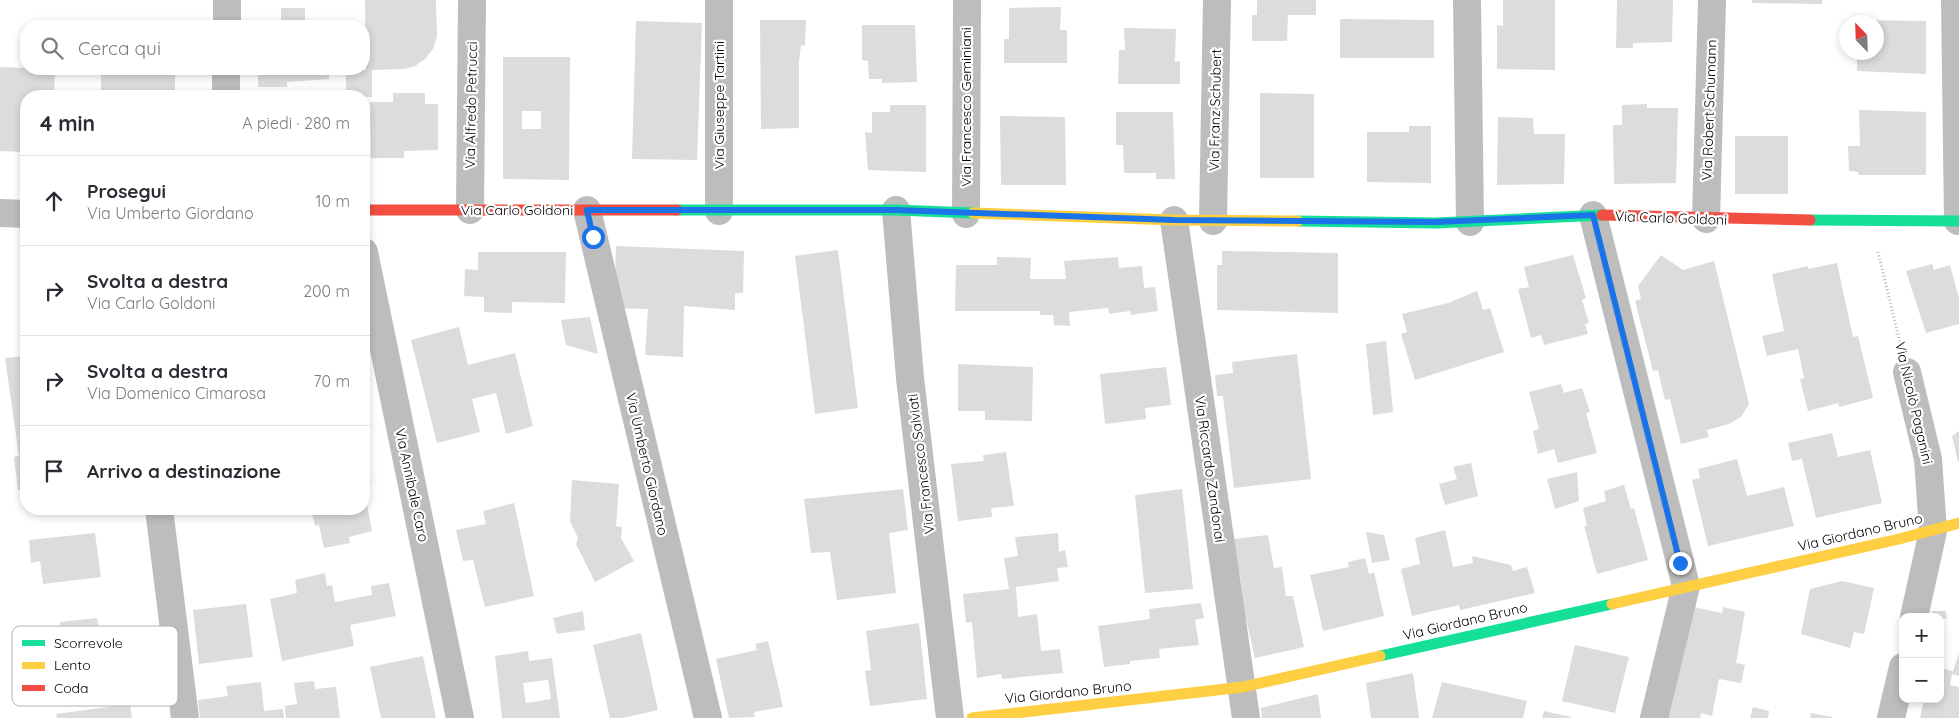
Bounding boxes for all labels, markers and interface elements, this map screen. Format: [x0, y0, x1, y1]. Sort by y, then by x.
north arrow [1839, 15, 1884, 60]
search box [20, 20, 370, 75]
street label: Via Francesco Geminiani [957, 27, 975, 187]
icon: search [38, 34, 66, 62]
text: Cerca qui [78, 36, 161, 60]
street label: Via Robert Schumann [1698, 39, 1720, 181]
street label: Via Alfredo Petrucci [461, 41, 481, 169]
street label: Via Giuseppe Tartini [710, 41, 728, 169]
street label: Via Franz Schubert [1205, 48, 1225, 171]
text: 4 min [40, 110, 95, 136]
text: A piedi · 280 m [242, 113, 350, 133]
text: Prosegui [87, 179, 166, 203]
icon: ahead [40, 187, 68, 215]
text: 10 m [316, 191, 350, 211]
street label: Via Carlo Goldoni [461, 201, 573, 219]
text: Via Umberto Giordano [87, 203, 254, 223]
street label: Via Carlo Goldoni [1615, 207, 1727, 229]
route start [582, 226, 605, 249]
text: Svolta a destra [87, 269, 228, 293]
icon: right [40, 277, 68, 305]
text: 200 m [303, 281, 350, 301]
text: Via Carlo Goldoni [87, 293, 215, 313]
street label: Via Nicolò Paganini [1891, 340, 1937, 466]
text: Svolta a destra [87, 359, 228, 383]
icon: right [40, 367, 68, 395]
text: 70 m [313, 371, 350, 391]
text: Via Domenico Cimarosa [87, 383, 266, 403]
street label: Via Umberto Giordano [622, 391, 672, 537]
street label: Via Francesco Salviati [903, 393, 939, 535]
street label: Via Riccardo Zandonai [1191, 394, 1229, 544]
street label: Via Annibale Caro [391, 426, 433, 544]
icon: arrive [40, 457, 68, 485]
text: Arrivo a destinazione [87, 459, 281, 483]
street label: Via Giordano Bruno [1796, 509, 1924, 555]
route end [1669, 552, 1692, 575]
street label: Via Giordano Bruno [1401, 598, 1529, 644]
map controls [1899, 613, 1944, 703]
button: + [1899, 613, 1944, 658]
legend [12, 626, 178, 706]
text: Scorrevole [54, 634, 123, 652]
text: Lento [54, 656, 91, 674]
button: − [1899, 658, 1944, 703]
street label: Via Giordano Bruno [1004, 676, 1132, 708]
text: Coda [54, 679, 89, 697]

